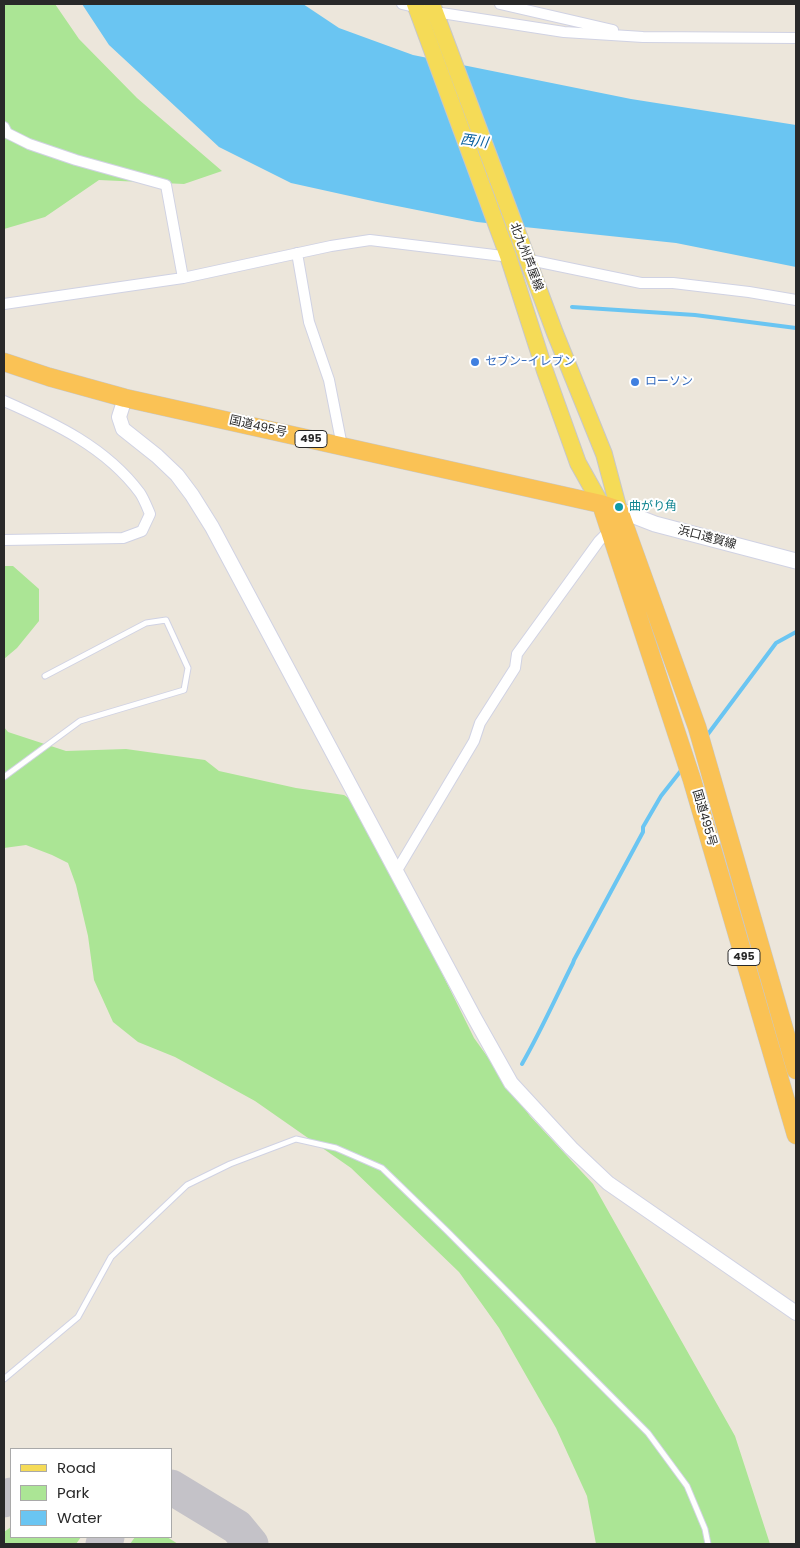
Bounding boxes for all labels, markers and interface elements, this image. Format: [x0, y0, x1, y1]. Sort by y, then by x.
water label: 西川 [459, 132, 489, 152]
street label: 北九州芦屋線 [506, 221, 546, 293]
place label: セブン-イレブン [485, 355, 576, 369]
marker: セブン-イレブン [469, 356, 481, 368]
place label: ローソン [645, 375, 693, 389]
marker: ローソン [629, 376, 641, 388]
street label: 国道495号 [228, 413, 288, 441]
road number: 495 [295, 430, 327, 448]
place label: 曲がり角 [629, 500, 677, 514]
marker: 曲がり角 [613, 501, 625, 513]
street label: 浜口遠賀線 [676, 523, 738, 553]
street label: 国道495号 [689, 788, 719, 848]
road number: 495 [728, 949, 760, 966]
legend [10, 1448, 172, 1538]
text: Road [57, 1457, 96, 1478]
text: Park [57, 1482, 89, 1503]
text: Water [57, 1507, 102, 1528]

